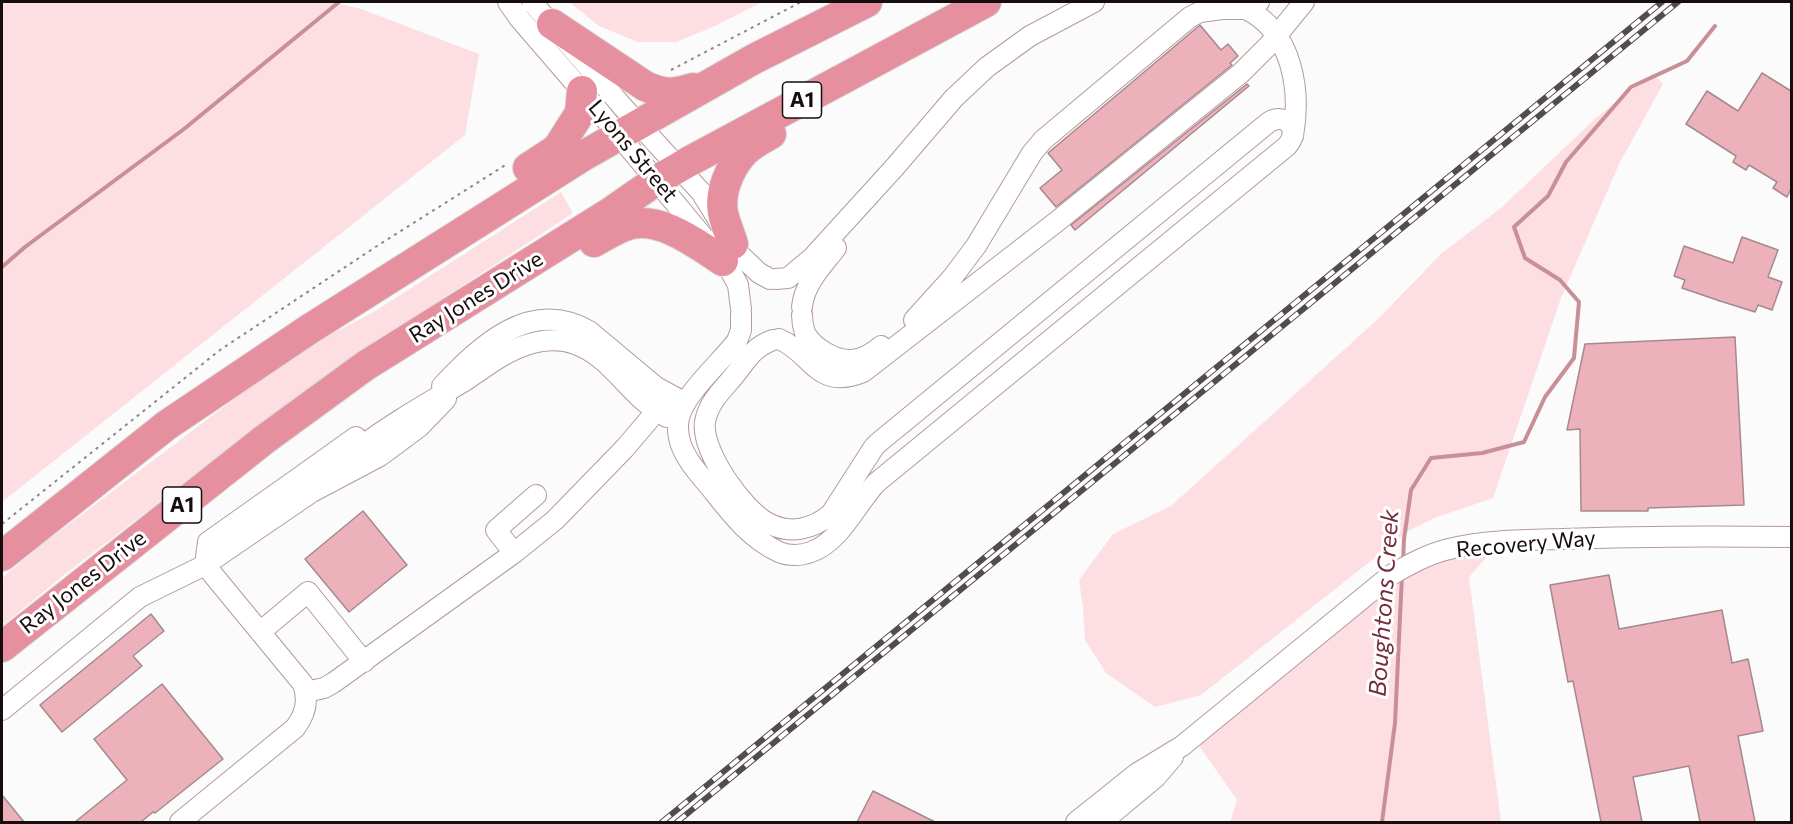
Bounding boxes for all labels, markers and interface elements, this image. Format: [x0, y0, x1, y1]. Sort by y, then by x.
road number: A1 [782, 82, 822, 118]
street label: Lyons Street [583, 95, 683, 207]
street label: Ray Jones Drive [404, 245, 548, 349]
road number: A1 [162, 487, 201, 523]
water label: Boughtons Creek [1363, 509, 1405, 697]
street label: Ray Jones Drive [15, 525, 151, 639]
street label: Recovery Way [1455, 525, 1597, 563]

